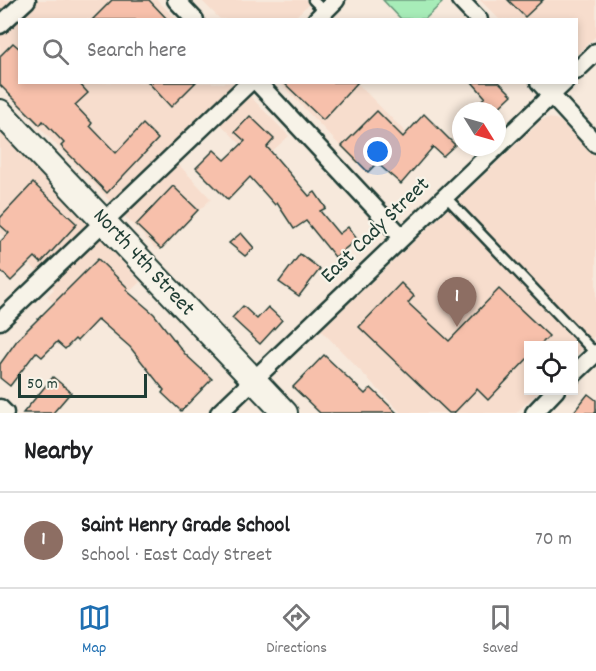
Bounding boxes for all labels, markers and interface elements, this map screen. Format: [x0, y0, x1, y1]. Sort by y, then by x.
search box [18, 18, 578, 84]
icon: search [39, 35, 72, 68]
text: Search here [87, 36, 186, 67]
north arrow [452, 102, 506, 156]
your location [363, 137, 392, 166]
street label: East Cady Street [314, 171, 438, 291]
street label: North 4th Street [85, 202, 201, 324]
pin: 1 [438, 278, 476, 327]
map controls [524, 341, 578, 395]
button: locate [524, 341, 578, 395]
scale bar [18, 371, 147, 398]
text: 50 m [27, 373, 58, 396]
text: Nearby [24, 434, 92, 471]
text: Saint Henry Grade School [81, 511, 290, 542]
text: 1 [41, 526, 46, 554]
text: 70 m [535, 526, 572, 554]
text: School · East Cady Street [81, 542, 272, 570]
tab: Map [78, 601, 111, 660]
tab: Directions [266, 601, 327, 660]
tab: Saved [482, 601, 518, 660]

